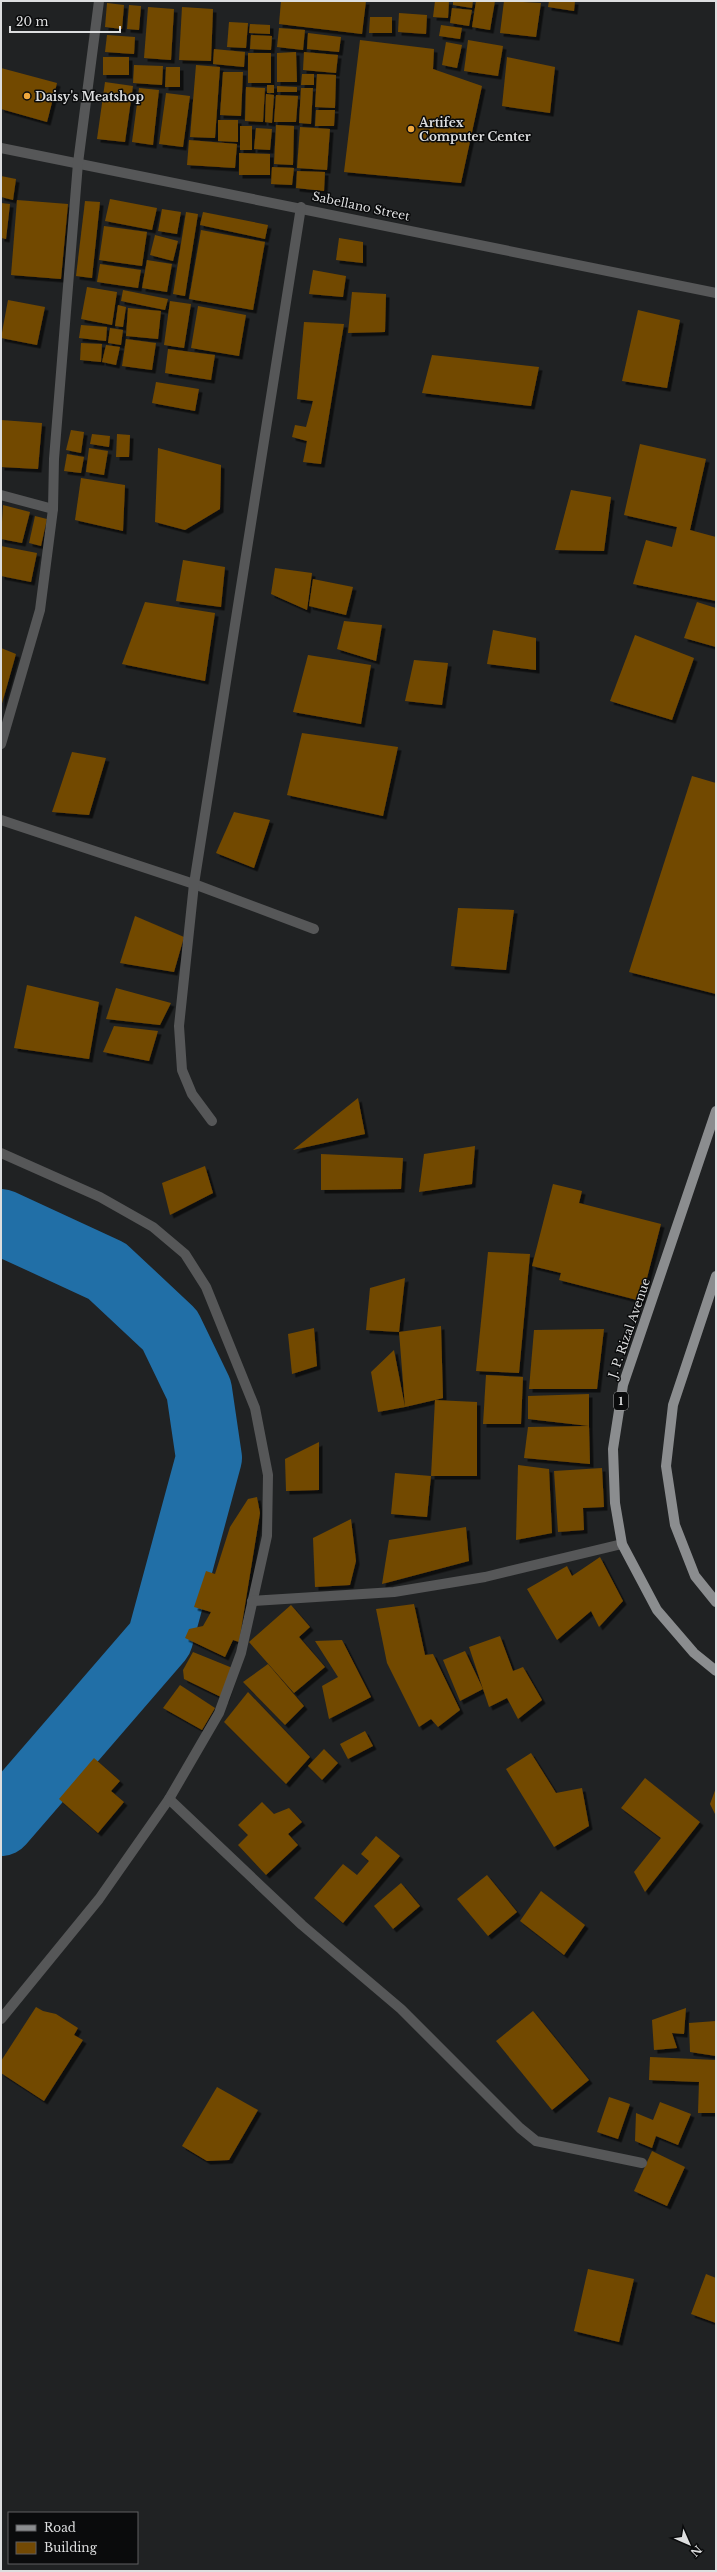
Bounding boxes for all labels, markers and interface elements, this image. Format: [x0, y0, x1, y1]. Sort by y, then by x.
scale bar [10, 8, 120, 34]
text: 20 m [16, 14, 48, 29]
place label: Daisy's Meatshop [35, 89, 144, 104]
marker: Daisy's Meatshop [22, 91, 32, 101]
place label: Artifex Computer Center [418, 115, 531, 144]
marker: Artifex Computer Center [406, 124, 416, 134]
street label: Sabellano Street [311, 188, 412, 224]
street label: J. P. Rizal Avenue [604, 1276, 653, 1382]
road number: 1 [614, 1392, 628, 1410]
legend [8, 2512, 138, 2564]
text: Road [44, 2520, 76, 2535]
north arrow [669, 2524, 709, 2564]
text: Building [44, 2540, 98, 2555]
text: N [687, 2542, 705, 2560]

